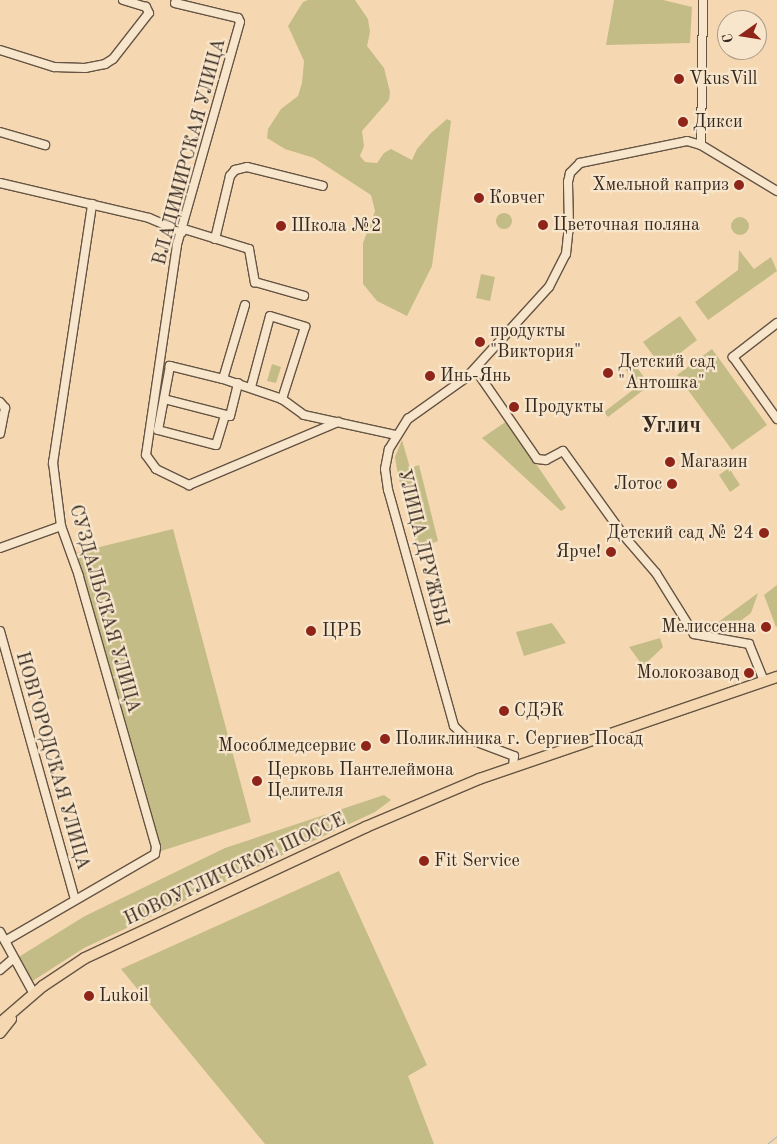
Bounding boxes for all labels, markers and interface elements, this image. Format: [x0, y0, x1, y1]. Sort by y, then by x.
north arrow [717, 10, 767, 60]
text: С [720, 32, 736, 44]
street label: ВЛАДИМИРСКАЯ УЛИЦА [149, 36, 231, 268]
place label: VkusVill [689, 68, 757, 90]
marker: VkusVill [673, 73, 685, 85]
place label: Дикси [693, 111, 743, 133]
marker: Дикси [677, 116, 689, 128]
place label: Хмельной каприз [592, 174, 729, 196]
marker: Хмельной каприз [733, 179, 745, 191]
place label: Ковчег [489, 187, 545, 209]
marker: Ковчег [473, 192, 485, 204]
place label: Цветочная поляна [553, 214, 700, 236]
place label: Школа №2 [291, 215, 381, 237]
marker: Цветочная поляна [537, 219, 549, 231]
marker: Школа №2 [275, 220, 287, 232]
place label: продукты "Виктория" [490, 321, 581, 364]
marker: продукты "Виктория" [474, 336, 486, 348]
place label: Детский сад "Антошка" [618, 352, 715, 394]
place label: Инь-Янь [440, 365, 511, 387]
marker: Детский сад "Антошка" [602, 367, 614, 379]
marker: Инь-Янь [424, 370, 436, 382]
place label: Продукты [524, 396, 604, 418]
marker: Продукты [508, 401, 520, 413]
district label: Углич [641, 414, 701, 440]
place label: Магазин [680, 451, 747, 473]
marker: Магазин [664, 456, 676, 468]
street label: УЛИЦА ДРУЖБЫ [392, 467, 452, 629]
place label: Лотос [614, 473, 662, 495]
marker: Лотос [666, 478, 678, 490]
street label: СУЗДАЛЬСКАЯ УЛИЦА [64, 502, 144, 716]
place label: Детский сад № 24 [607, 522, 754, 544]
marker: Детский сад № 24 [758, 527, 770, 539]
place label: Ярче! [556, 541, 601, 563]
marker: Ярче! [605, 546, 617, 558]
place label: Мелиссенна [661, 616, 756, 638]
place label: ЦРБ [322, 620, 361, 642]
marker: Мелиссенна [760, 621, 772, 633]
marker: ЦРБ [304, 624, 318, 638]
street label: НОВГОРОДСКАЯ УЛИЦА [10, 649, 94, 873]
place label: Молокозавод [636, 662, 739, 684]
marker: Молокозавод [743, 667, 755, 679]
place label: СДЭК [514, 700, 564, 722]
marker: СДЭК [498, 705, 510, 717]
place label: Поликлиника г. Сергиев Посад [395, 728, 643, 750]
marker: Поликлиника г. Сергиев Посад [379, 733, 391, 745]
place label: Мособлмедсервис [218, 735, 356, 757]
marker: Мособлмедсервис [360, 740, 372, 752]
place label: Церковь Пантелеймона Целителя [267, 760, 454, 802]
marker: Церковь Пантелеймона Целителя [251, 775, 263, 787]
street label: НОВОУГЛИЧСКОЕ ШОССЕ [121, 809, 349, 931]
place label: Fit Service [434, 850, 520, 872]
marker: Fit Service [418, 855, 430, 867]
place label: Lukoil [99, 985, 149, 1007]
marker: Lukoil [83, 990, 95, 1002]

